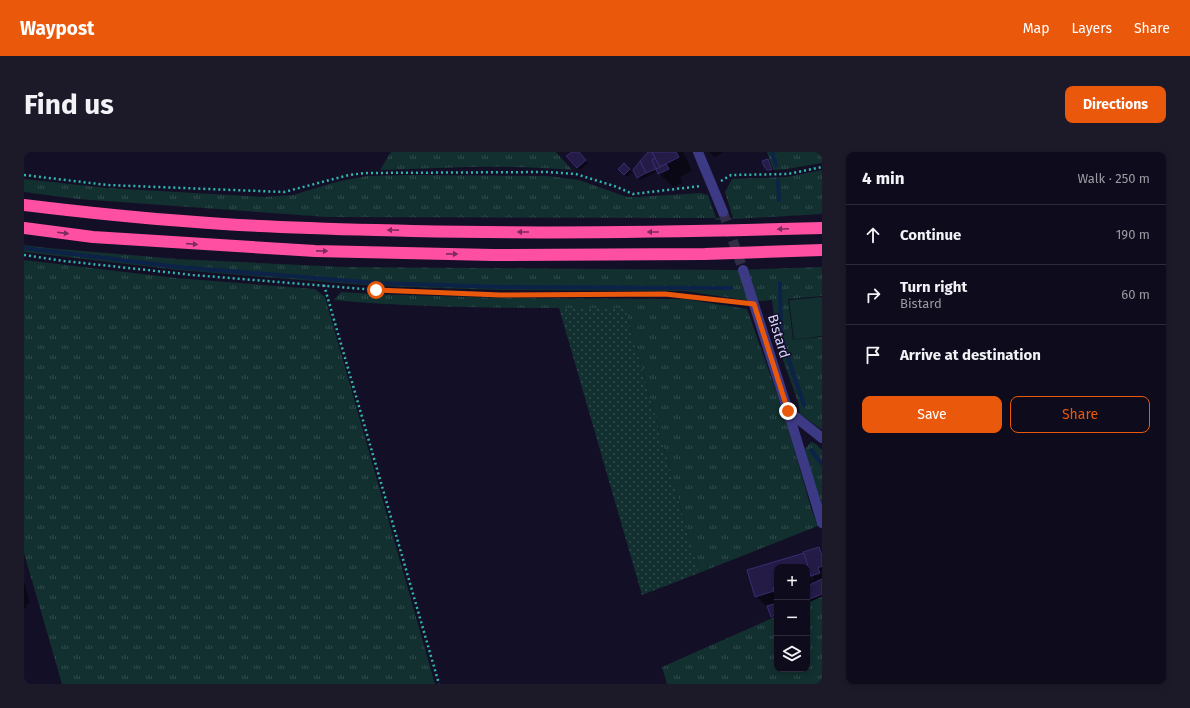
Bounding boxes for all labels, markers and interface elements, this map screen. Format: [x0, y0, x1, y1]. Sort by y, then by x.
text: Waypost [20, 17, 94, 40]
text: Map [1023, 20, 1049, 37]
text: Layers [1071, 20, 1112, 37]
text: Share [1134, 20, 1170, 37]
button: Directions [1065, 86, 1166, 123]
text: Find us [24, 88, 114, 121]
text: 4 min [862, 168, 905, 189]
text: Walk · 250 m [1077, 171, 1150, 186]
icon: ahead [862, 224, 884, 246]
one-way arrow [777, 226, 789, 233]
text: Continue [900, 226, 961, 244]
one-way arrow [387, 227, 399, 234]
text: 190 m [1116, 227, 1150, 242]
one-way arrow [516, 229, 529, 235]
one-way arrow [646, 229, 659, 235]
one-way arrow [57, 230, 69, 236]
one-way arrow [186, 240, 198, 247]
one-way arrow [316, 248, 329, 254]
one-way arrow [446, 251, 459, 257]
text: Turn right [900, 278, 967, 296]
route start [367, 281, 385, 299]
icon: right [862, 284, 884, 306]
text: 60 m [1121, 287, 1150, 302]
text: Bistard [900, 296, 942, 311]
street label: Bistard [764, 312, 793, 360]
icon: arrive [862, 344, 884, 366]
text: Arrive at destination [900, 346, 1041, 364]
button: Save [862, 396, 1002, 433]
button: Share [1010, 396, 1150, 433]
route end [779, 402, 797, 420]
map controls [774, 564, 810, 672]
button: + [774, 564, 810, 600]
button: − [774, 600, 810, 636]
button: layers [774, 636, 810, 672]

